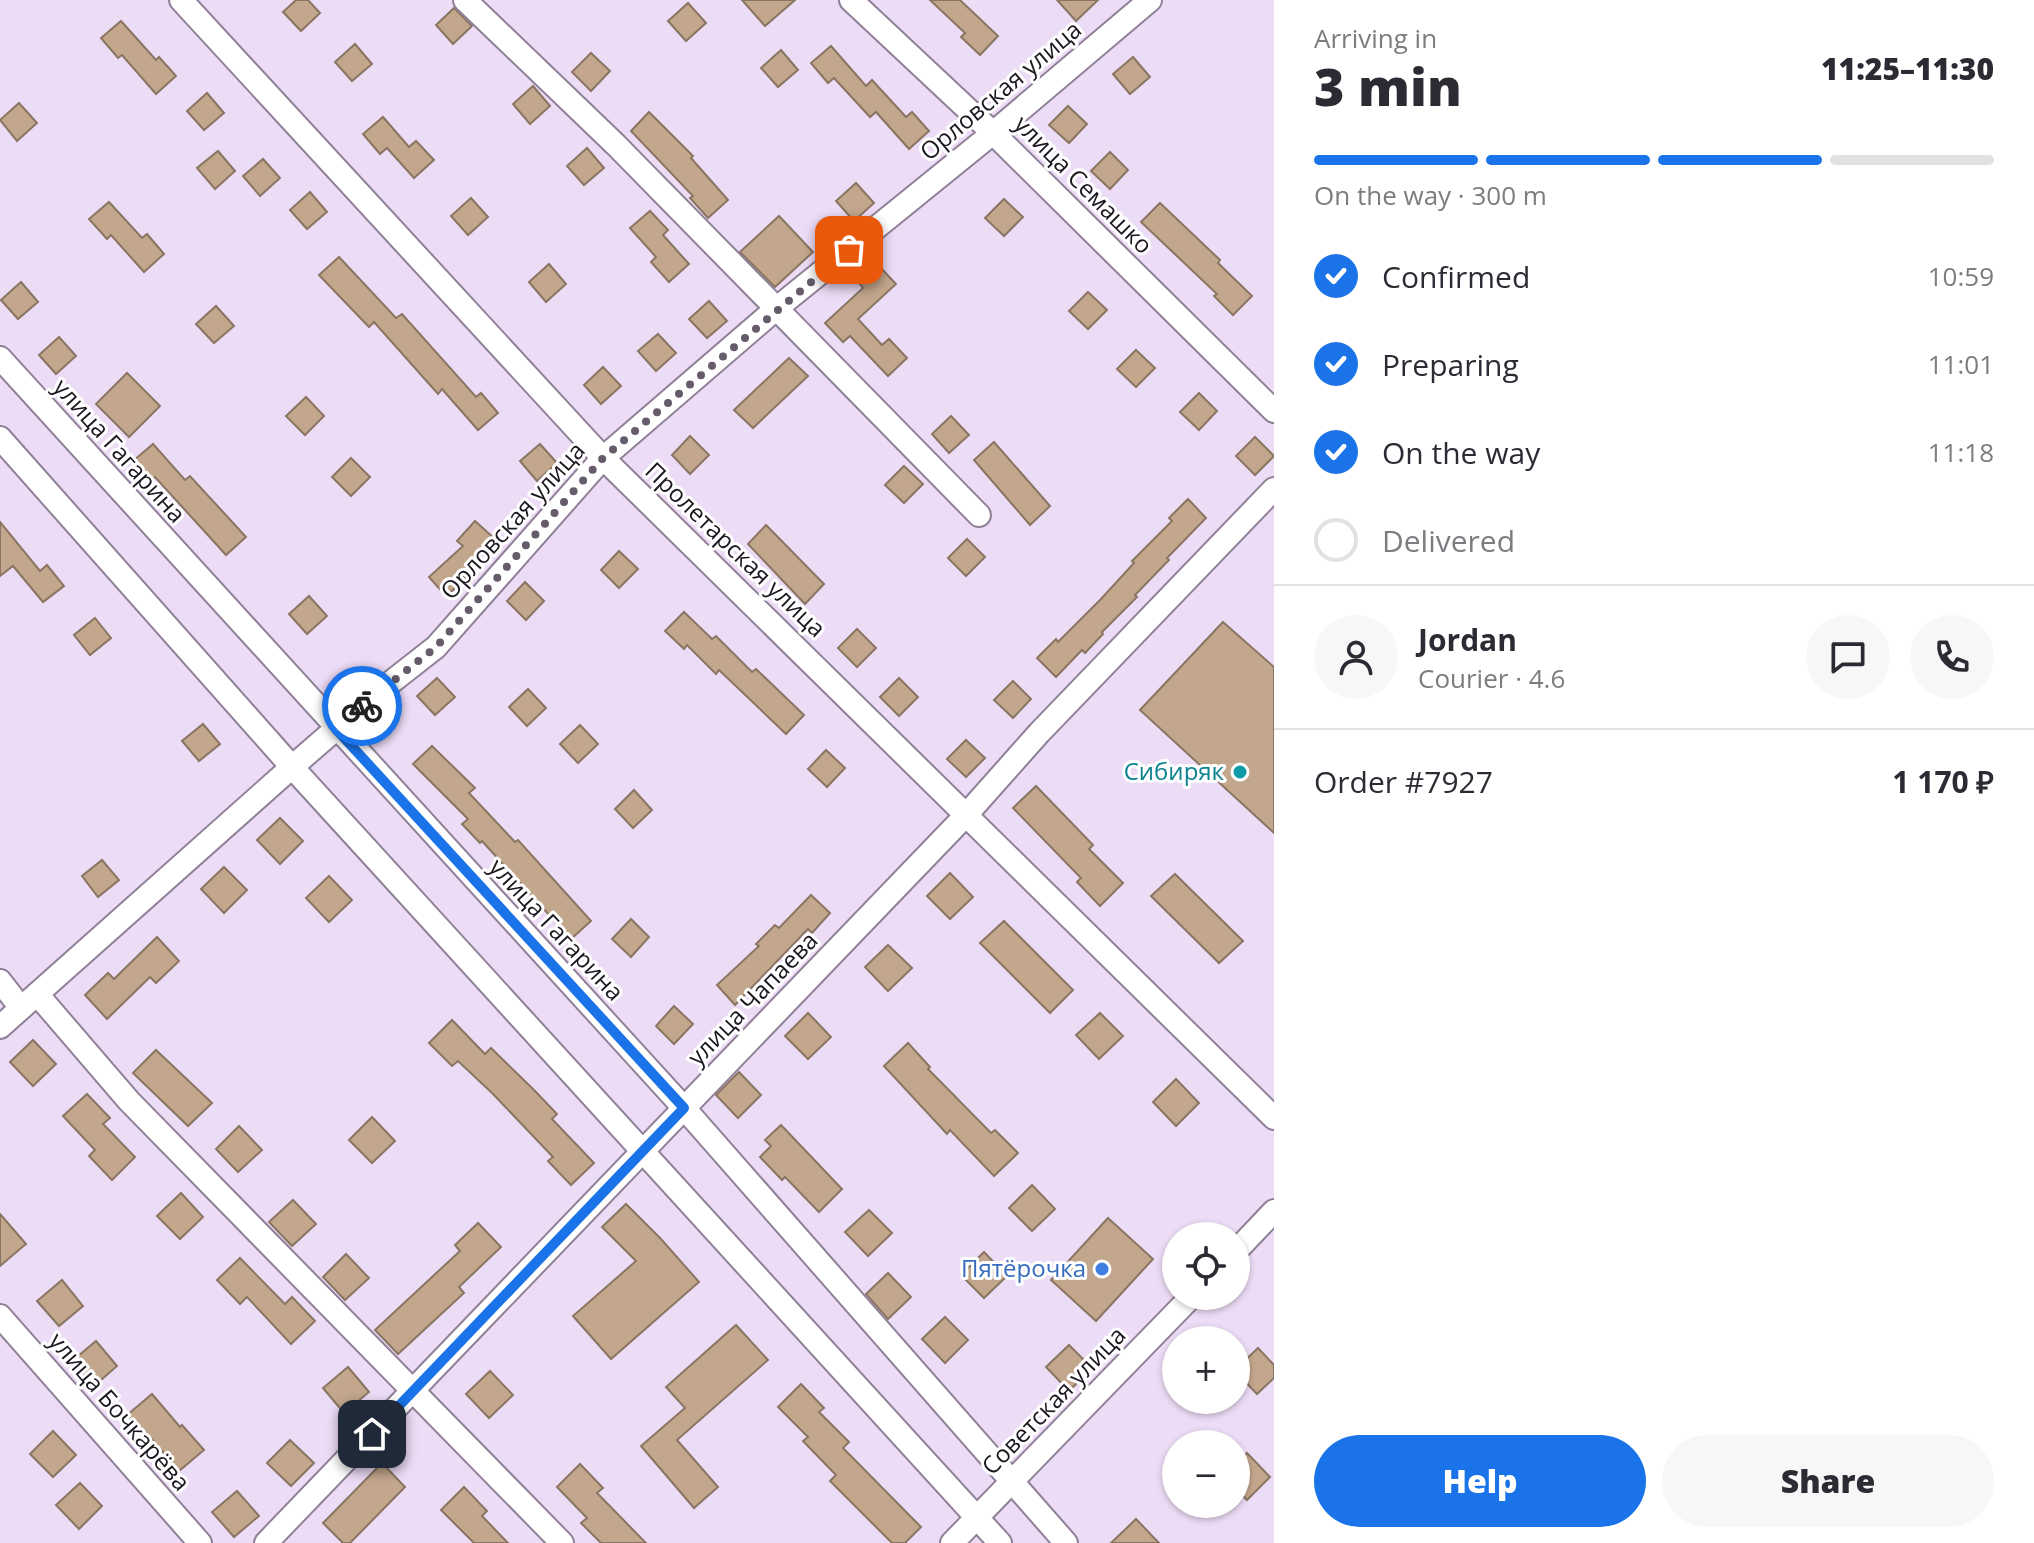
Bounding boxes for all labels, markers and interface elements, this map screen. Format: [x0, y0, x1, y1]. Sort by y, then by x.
street label: Орловская улица [912, 12, 1088, 167]
text: Arriving in [1314, 20, 1437, 56]
text: 11:25–11:30 [1821, 48, 1994, 89]
text: 3 min [1314, 50, 1462, 121]
street label: улица Семашко [1008, 107, 1161, 260]
text: On the way · 300 m [1314, 177, 1547, 213]
pin [815, 216, 883, 284]
icon: bag [827, 228, 871, 272]
icon: check [1314, 254, 1358, 298]
text: Confirmed [1382, 256, 1530, 297]
text: 10:59 [1928, 258, 1994, 294]
icon: check [1314, 342, 1358, 386]
text: Preparing [1382, 344, 1519, 385]
text: 11:01 [1928, 346, 1994, 382]
street label: улица Гагарина [46, 371, 194, 529]
icon: check [1314, 430, 1358, 474]
text: On the way [1382, 432, 1540, 473]
street label: Орловская улица [432, 434, 592, 606]
text: 11:18 [1928, 434, 1994, 470]
street label: Пролетарская улица [639, 454, 834, 644]
text: Delivered [1382, 520, 1515, 561]
button: person [1314, 615, 1398, 699]
button: chat [1806, 615, 1890, 699]
button: phone [1910, 615, 1994, 699]
text: Jordan [1418, 619, 1517, 660]
text: Courier · 4.6 [1418, 660, 1565, 696]
courier [322, 666, 402, 746]
icon: bike [340, 684, 384, 728]
place label: Сибиряк [1124, 754, 1225, 787]
text: Order #7927 [1314, 761, 1493, 802]
text: 1 170 ₽ [1892, 761, 1994, 802]
marker: Сибиряк [1231, 763, 1249, 781]
street label: улица Гагарина [482, 851, 632, 1007]
street label: улица Чапаева [679, 924, 824, 1072]
map controls [1162, 1222, 1250, 1518]
button: locate [1162, 1222, 1250, 1310]
place label: Пятёрочка [961, 1251, 1086, 1284]
marker: Пятёрочка [1093, 1260, 1111, 1278]
street label: Советская улица [974, 1319, 1132, 1481]
street label: улица Бочкарёва [42, 1325, 198, 1497]
button: + [1162, 1326, 1250, 1414]
pin [338, 1400, 406, 1468]
icon: home [350, 1412, 394, 1456]
button: − [1162, 1430, 1250, 1518]
button: Help [1314, 1435, 1646, 1527]
button: Share [1662, 1435, 1994, 1527]

